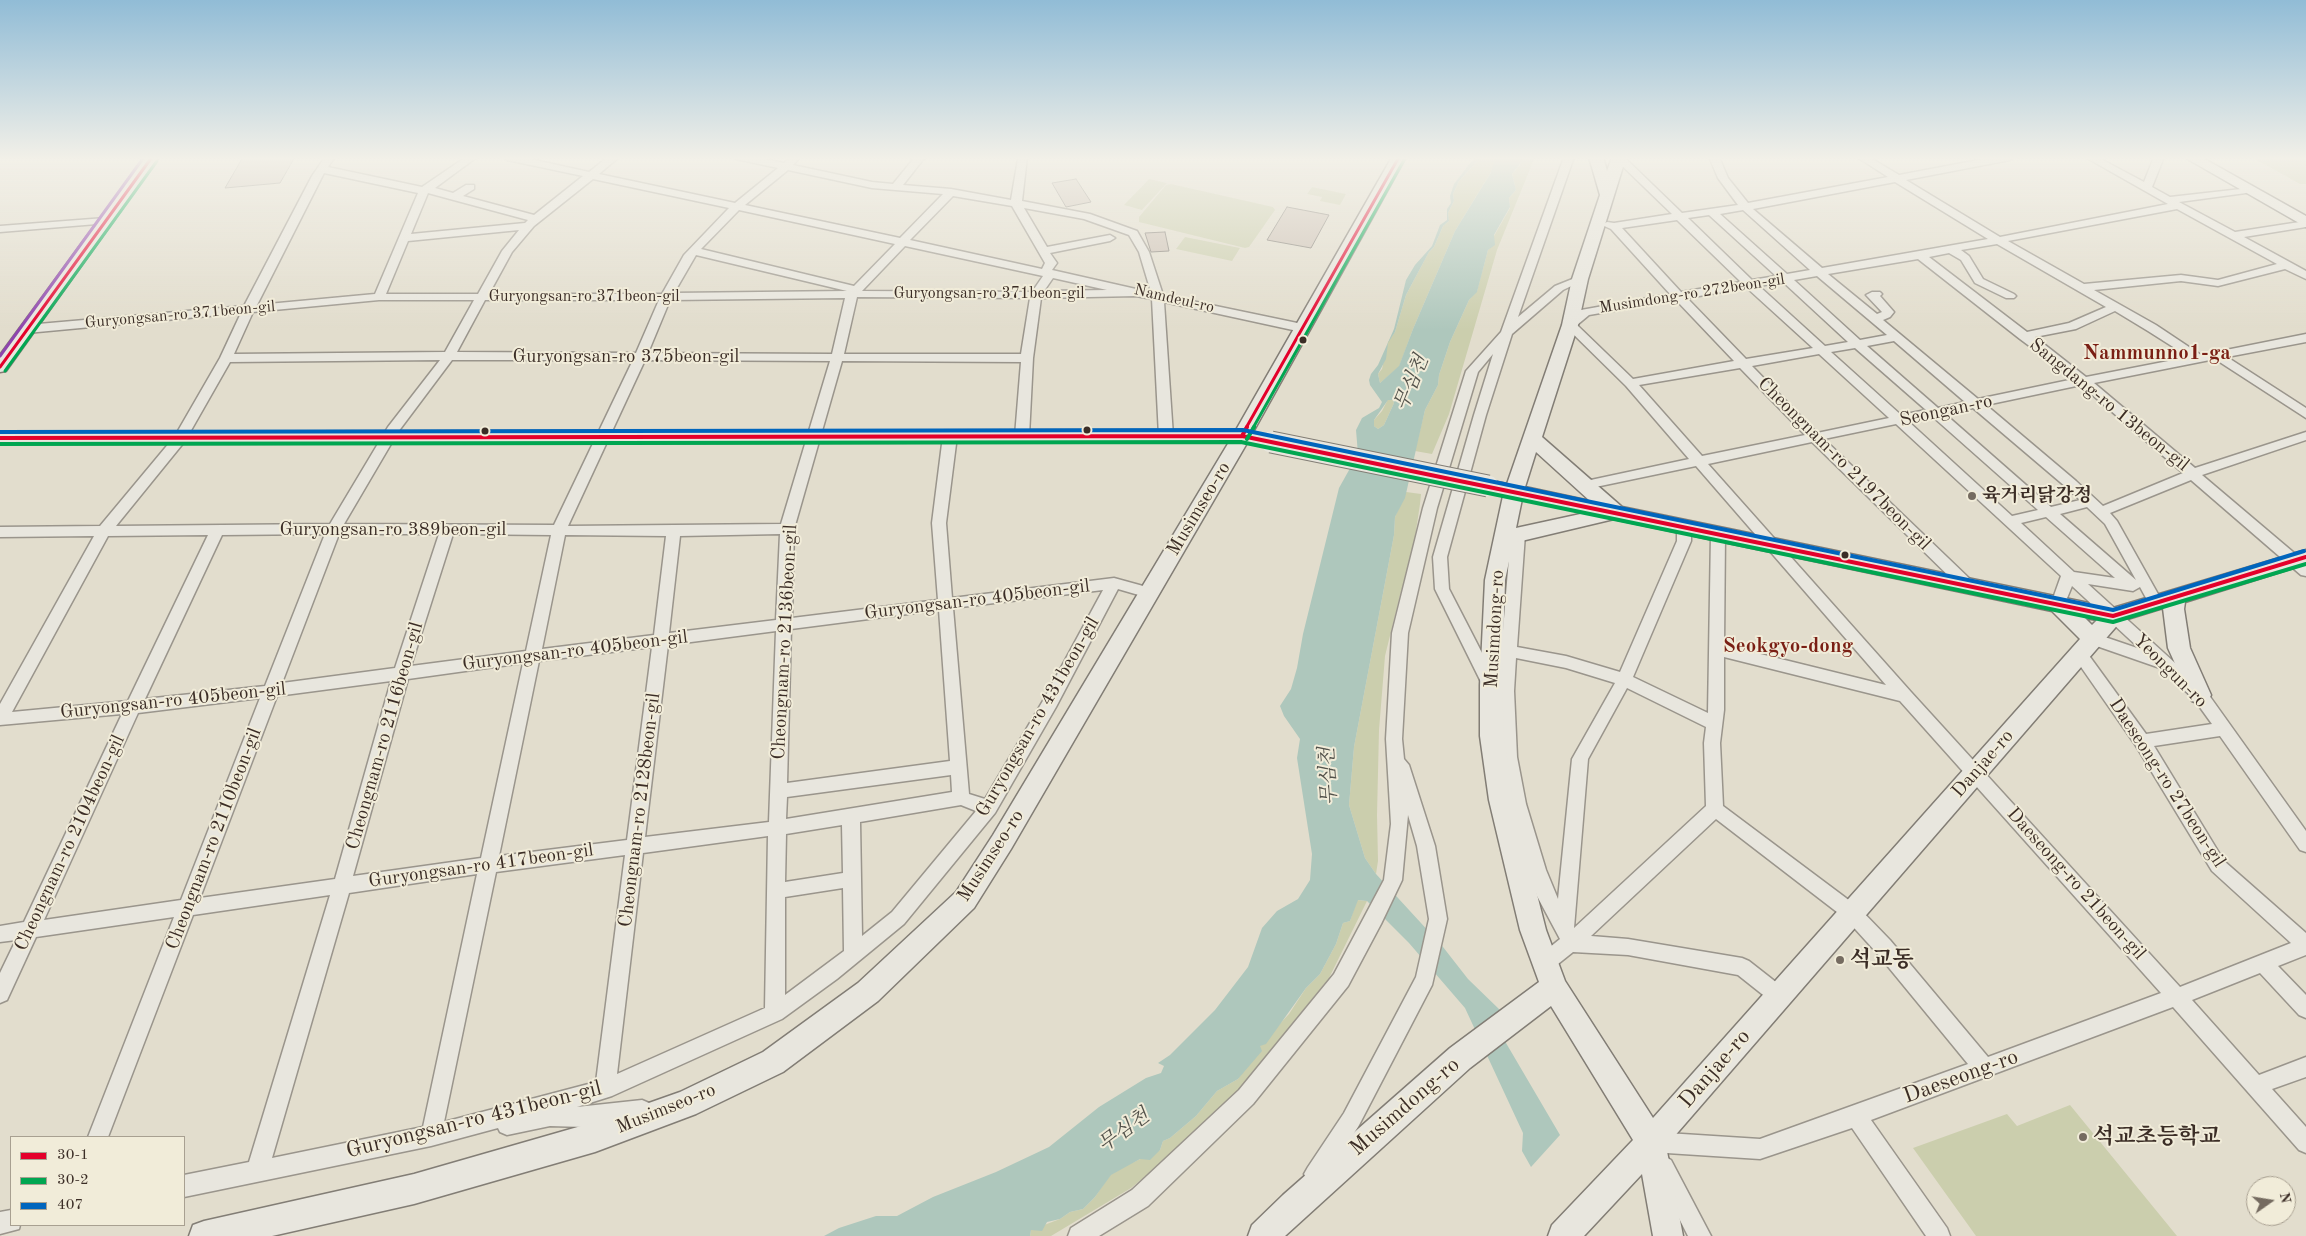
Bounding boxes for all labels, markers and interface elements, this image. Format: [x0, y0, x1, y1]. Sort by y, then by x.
street label: Musimdong-ro 272beon-gil [1598, 270, 1786, 318]
street label: Namdeul-ro [1132, 280, 1216, 318]
street label: Guryongsan-ro 371beon-gil [893, 284, 1085, 304]
street label: Guryongsan-ro 371beon-gil [488, 287, 680, 307]
street label: Guryongsan-ro 371beon-gil [84, 297, 276, 333]
street label: Sangdang-ro 13beon-gil [2025, 334, 2193, 476]
unlabelled marker [1298, 335, 1308, 345]
district label: Nammunno1-ga [2083, 340, 2231, 366]
street label: Guryongsan-ro 375beon-gil [513, 346, 739, 368]
water label: 무심천 [1390, 352, 1434, 414]
street label: Cheongnam-ro 2197beon-gil [1753, 373, 1935, 555]
street label: Seongan-ro [1897, 390, 1995, 432]
unlabelled marker [1082, 425, 1092, 435]
unlabelled marker [480, 426, 490, 436]
street label: Musimseo-ro [1162, 458, 1236, 560]
place label: 육거리닭강정 [1982, 485, 2092, 507]
marker: 육거리닭강정 [1966, 490, 1978, 502]
street label: Guryongsan-ro 389beon-gil [280, 519, 506, 541]
street label: Cheongnam-ro 2136beon-gil [767, 524, 803, 760]
unlabelled marker [1840, 550, 1850, 560]
street label: Musimdong-ro [1481, 569, 1509, 689]
street label: Guryongsan-ro 405beon-gil [863, 575, 1091, 625]
street label: Guryongsan-ro 431beon-gil [971, 613, 1105, 821]
street label: Cheongnam-ro 2116beon-gil [342, 620, 428, 852]
street label: Guryongsan-ro 405beon-gil [461, 626, 689, 676]
street label: Yeongun-ro [2128, 629, 2212, 713]
district label: Seokgyo-dong [1723, 633, 1853, 659]
street label: Guryongsan-ro 405beon-gil [59, 678, 287, 724]
street label: Cheongnam-ro 2128beon-gil [614, 692, 666, 928]
street label: Daeseong-ro 27beon-gil [2104, 694, 2230, 872]
street label: Cheongnam-ro 2110beon-gil [161, 725, 267, 953]
street label: Danjae-ro [1947, 725, 2019, 803]
street label: Cheongnam-ro 2104beon-gil [10, 731, 130, 955]
water label: 무심천 [1315, 746, 1343, 806]
street label: Daeseong-ro 21beon-gil [2002, 803, 2150, 965]
street label: Musimseo-ro [953, 806, 1029, 906]
street label: Guryongsan-ro 417beon-gil [367, 839, 595, 893]
place label: 석교동 [1850, 947, 1914, 973]
marker: 석교동 [1834, 954, 1846, 966]
street label: Danjae-ro [1674, 1024, 1756, 1114]
street label: Daeseong-ro [1900, 1044, 2022, 1110]
street label: Musimdong-ro [1345, 1052, 1465, 1162]
street label: Guryongsan-ro 431beon-gil [343, 1075, 605, 1165]
street label: Musimseo-ro [613, 1079, 719, 1139]
water label: 무심천 [1094, 1104, 1154, 1158]
place label: 석교초등학교 [2093, 1124, 2221, 1150]
marker: 석교초등학교 [2077, 1131, 2089, 1143]
legend [10, 1136, 185, 1226]
text: 30-1 [57, 1148, 89, 1163]
text: 30-2 [57, 1173, 89, 1188]
north arrow [2246, 1176, 2296, 1226]
text: N [2277, 1191, 2293, 1205]
text: 407 [57, 1198, 83, 1213]

